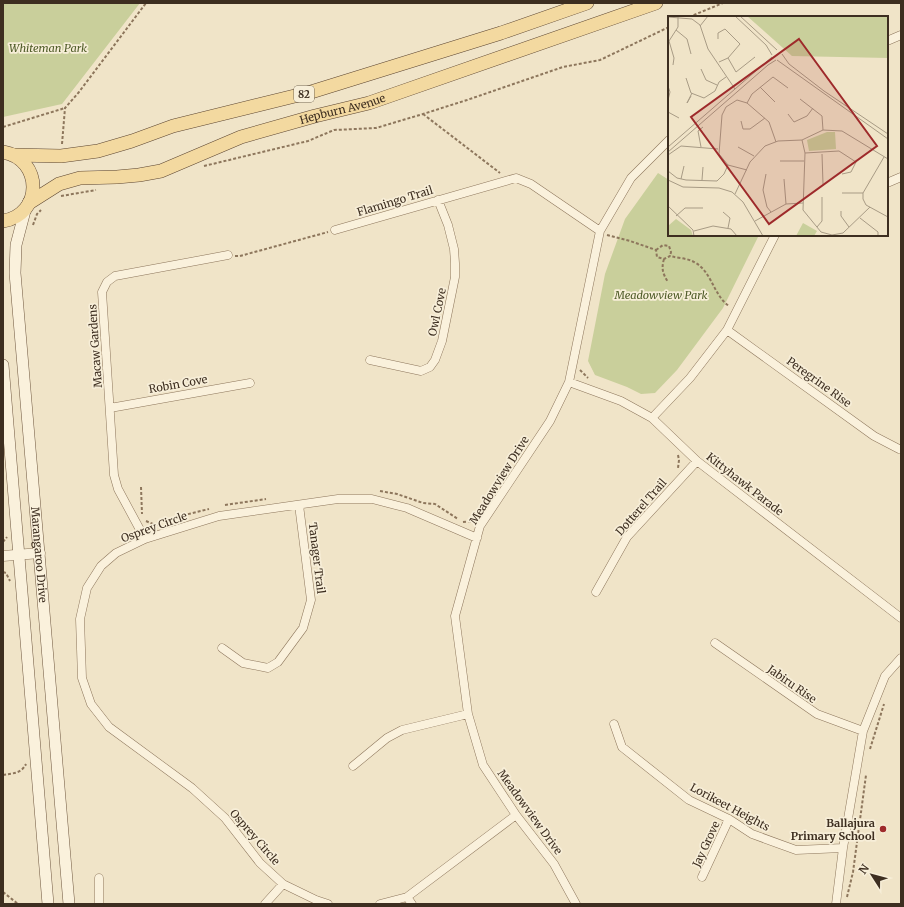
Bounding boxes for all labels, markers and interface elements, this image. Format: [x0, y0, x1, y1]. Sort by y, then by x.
inset map [668, 16, 888, 236]
park label: Whiteman Park [9, 41, 87, 55]
road number: 82 [294, 86, 314, 102]
street label: Hepburn Avenue [298, 91, 387, 127]
street label: Flamingo Trail [355, 183, 435, 219]
street label: Owl Cove [425, 286, 449, 337]
park label: Meadowview Park [614, 288, 707, 302]
street label: Macaw Gardens [85, 304, 105, 388]
street label: Peregrine Rise [784, 354, 854, 410]
street label: Robin Cove [148, 372, 209, 396]
street label: Meadowview Drive [466, 433, 532, 527]
street label: Kittyhawk Parade [704, 450, 787, 519]
street label: Dotterel Trail [612, 475, 670, 538]
street label: Marangaroo Drive [28, 506, 50, 603]
street label: Osprey Circle [119, 508, 189, 545]
street label: Tanager Trail [306, 522, 328, 595]
street label: Jabiru Rise [764, 661, 819, 706]
street label: Meadowview Drive [495, 767, 566, 857]
street label: Lorikeet Heights [688, 780, 772, 834]
street label: Osprey Circle [227, 806, 283, 868]
place label: Ballajura Primary School [791, 816, 875, 843]
street label: Jay Grove [689, 819, 723, 870]
marker: Ballajura Primary School [878, 824, 888, 834]
north arrow [852, 855, 892, 895]
text: N [856, 861, 872, 877]

